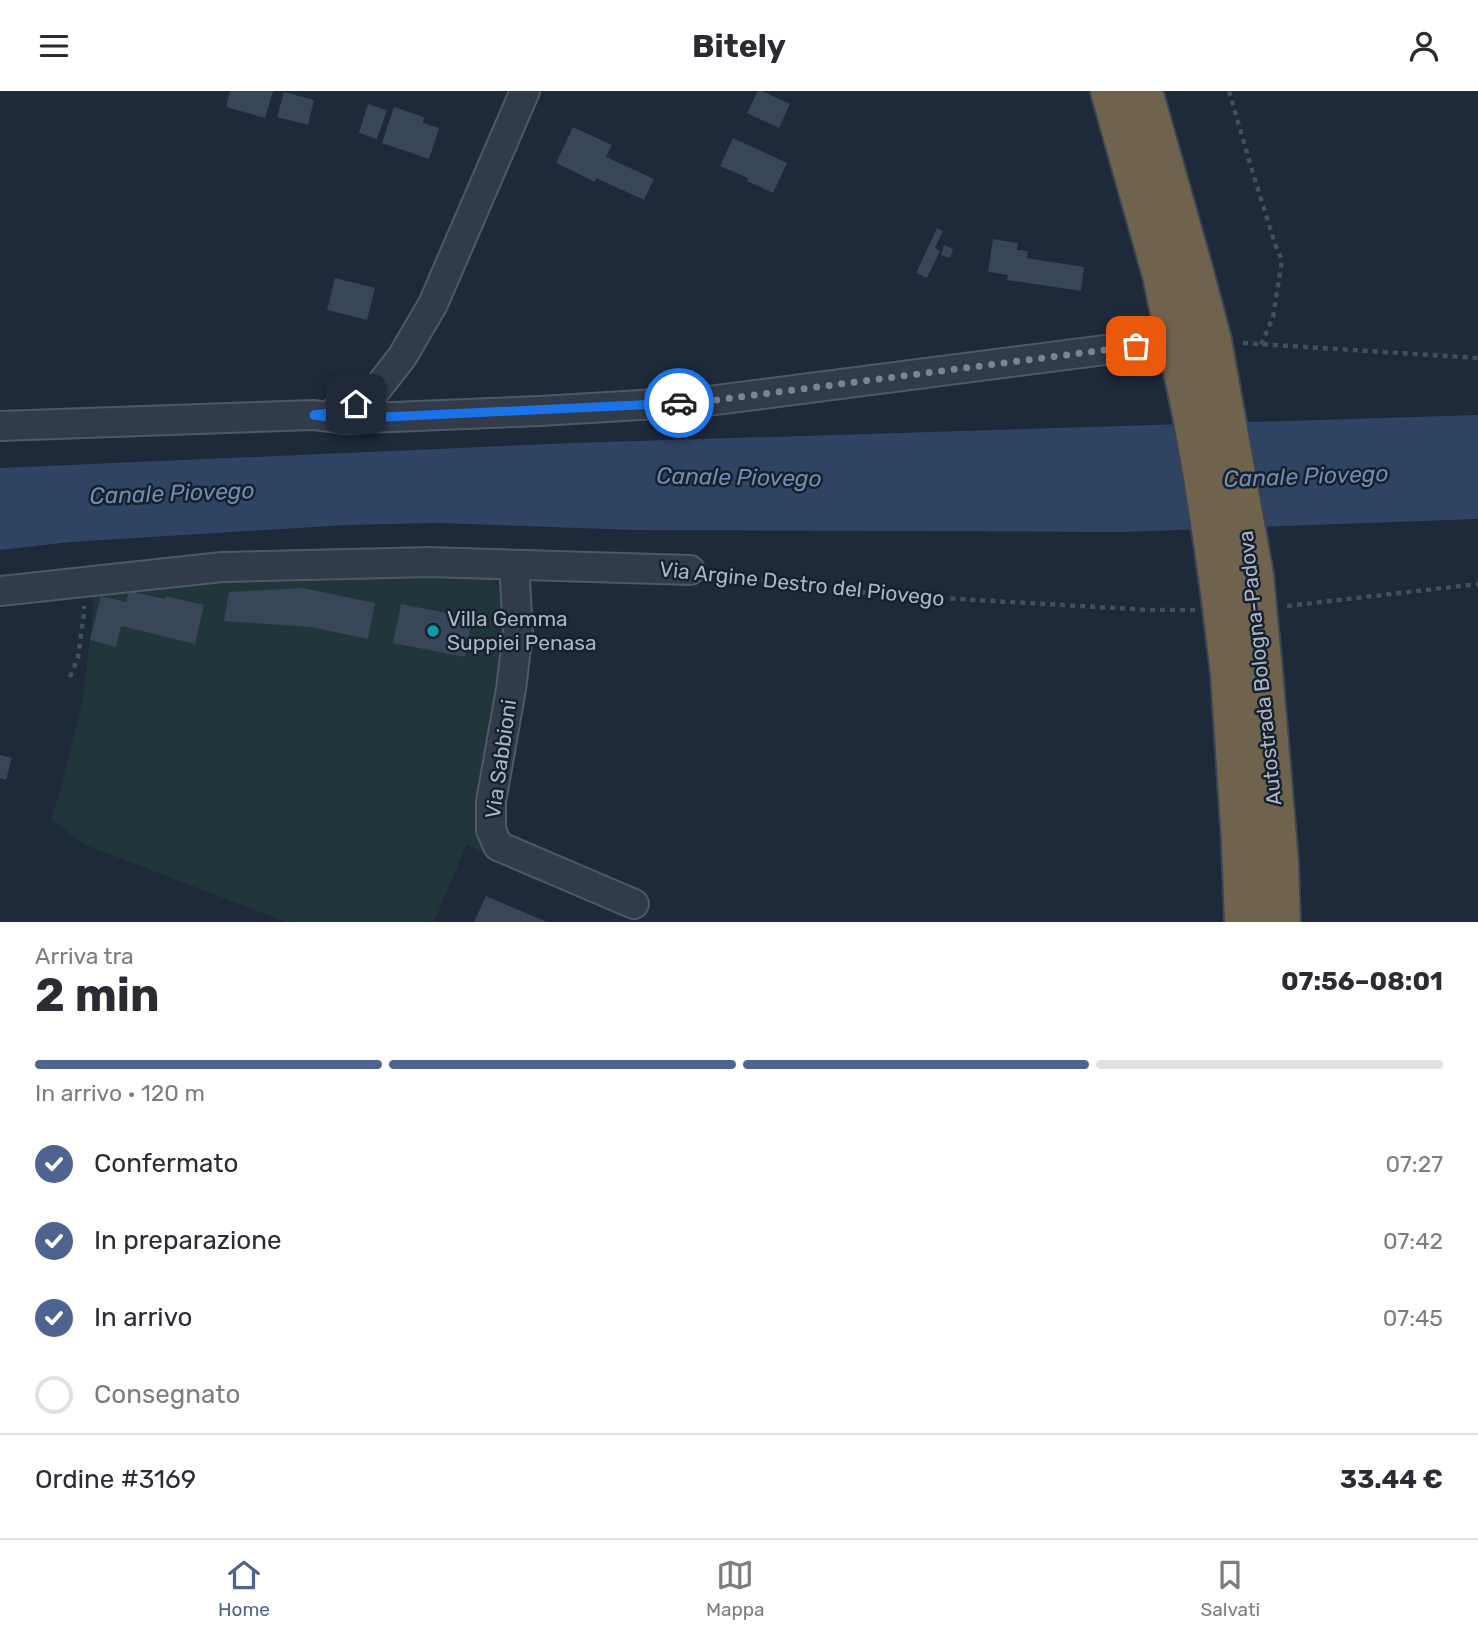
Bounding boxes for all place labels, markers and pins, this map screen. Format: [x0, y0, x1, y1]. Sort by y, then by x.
pin [1106, 316, 1166, 376]
pin [326, 374, 386, 434]
place label: Villa Gemma Suppiei Penasa [447, 606, 597, 655]
marker: Villa Gemma Suppiei Penasa [425, 623, 441, 639]

